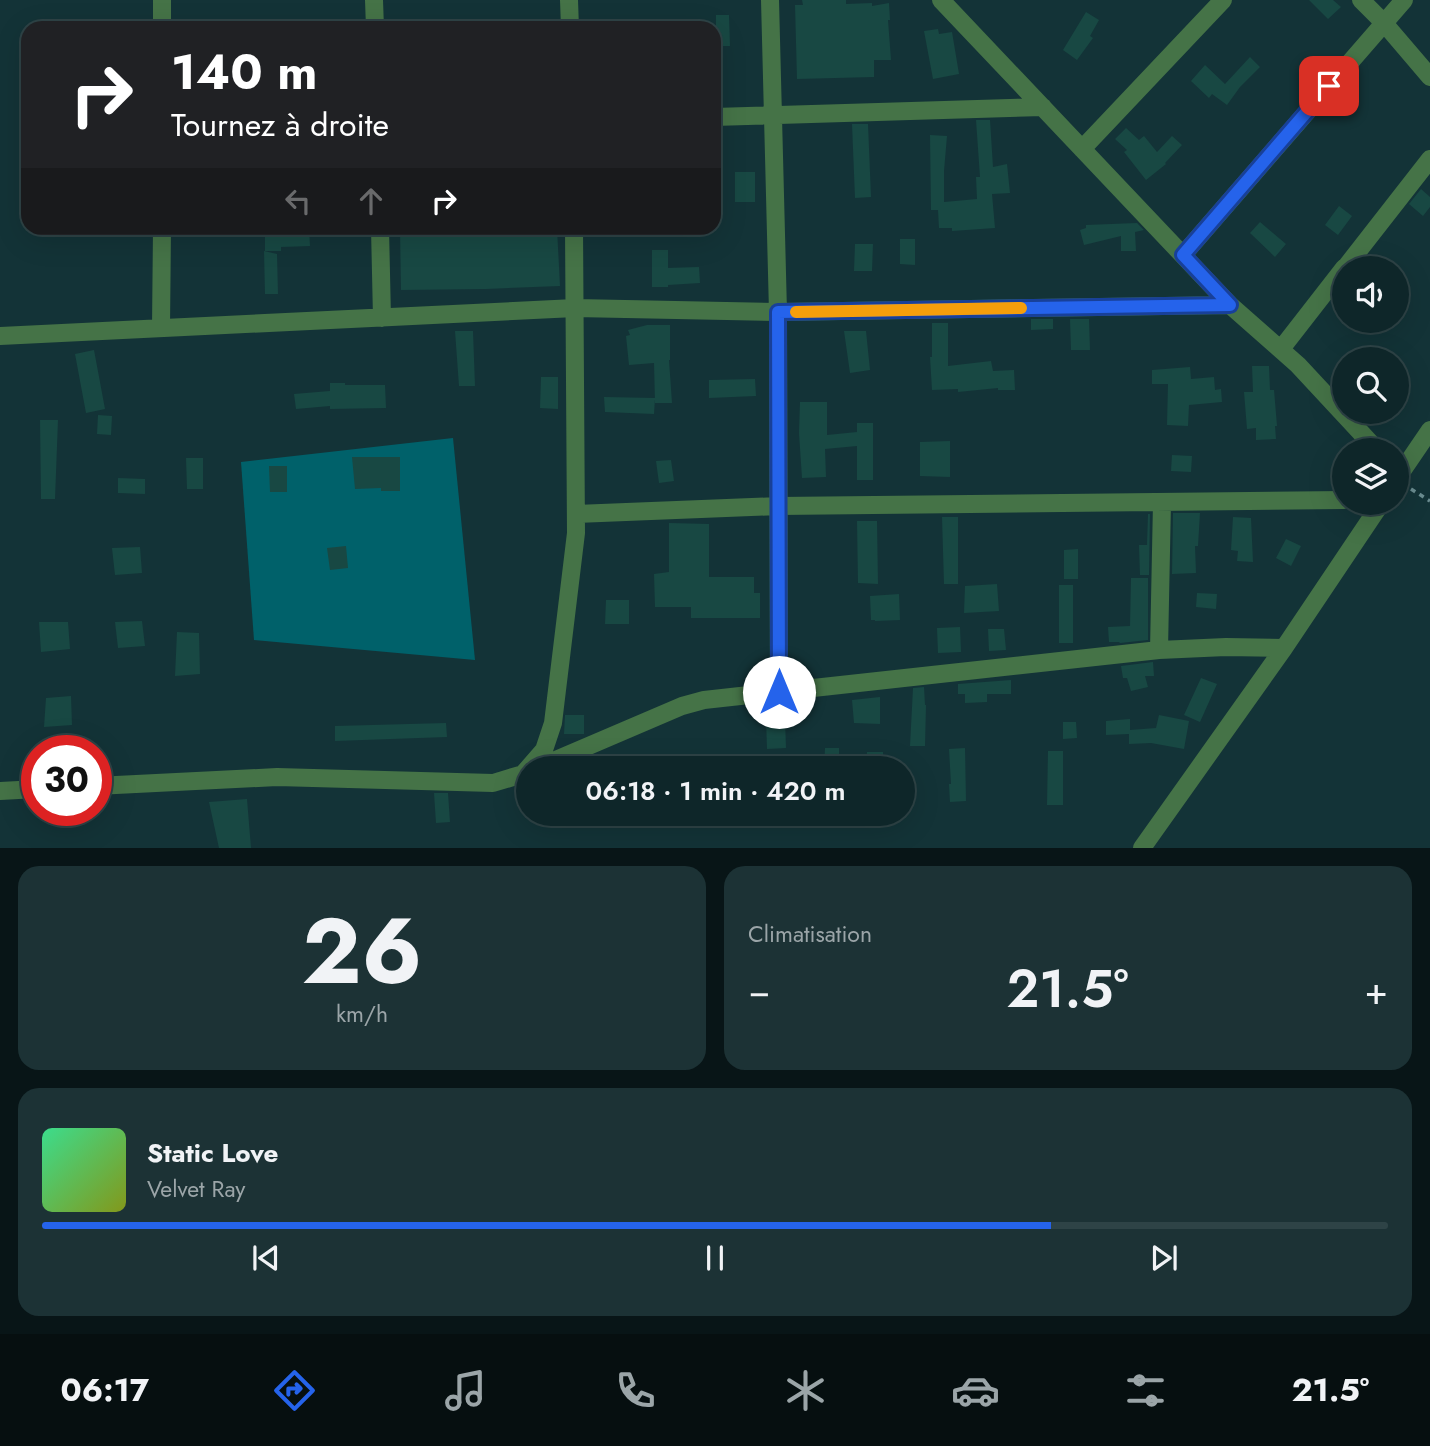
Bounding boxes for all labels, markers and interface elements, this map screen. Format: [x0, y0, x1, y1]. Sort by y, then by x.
text: 140 m [171, 37, 317, 107]
icon: right [56, 49, 147, 140]
pin [1299, 56, 1359, 116]
icon: arrive [1310, 67, 1348, 105]
text: Tournez à droite [171, 102, 389, 148]
icon: left [279, 182, 317, 220]
icon: ahead [352, 182, 390, 220]
icon: right [425, 182, 463, 220]
map controls [1332, 256, 1409, 515]
button: sound [1332, 256, 1409, 333]
button: search [1332, 347, 1409, 424]
button: layers [1332, 438, 1409, 515]
position arrow [742, 655, 816, 729]
speed limit sign: 30 [21, 735, 112, 826]
text: 06:18 · 1 min · 420 m [586, 772, 845, 810]
text: 26 [302, 886, 422, 1017]
text: Climatisation [748, 917, 872, 951]
text: 21.5° [1007, 951, 1129, 1027]
text: − [748, 963, 770, 1018]
text: + [1365, 963, 1388, 1018]
text: km/h [336, 997, 388, 1031]
text: Static Love [147, 1134, 279, 1172]
text: Velvet Ray [147, 1172, 245, 1206]
icon: previous [247, 1239, 285, 1277]
icon: pause [696, 1239, 734, 1277]
icon: next [1145, 1239, 1183, 1277]
icon: directions [270, 1366, 319, 1415]
icon: music [441, 1366, 490, 1415]
icon: phone [611, 1366, 660, 1415]
icon: climate [781, 1366, 830, 1415]
icon: car [951, 1366, 1000, 1415]
icon: filters [1121, 1366, 1170, 1415]
text: 06:17 [61, 1367, 149, 1413]
text: 21.5° [1292, 1367, 1369, 1413]

